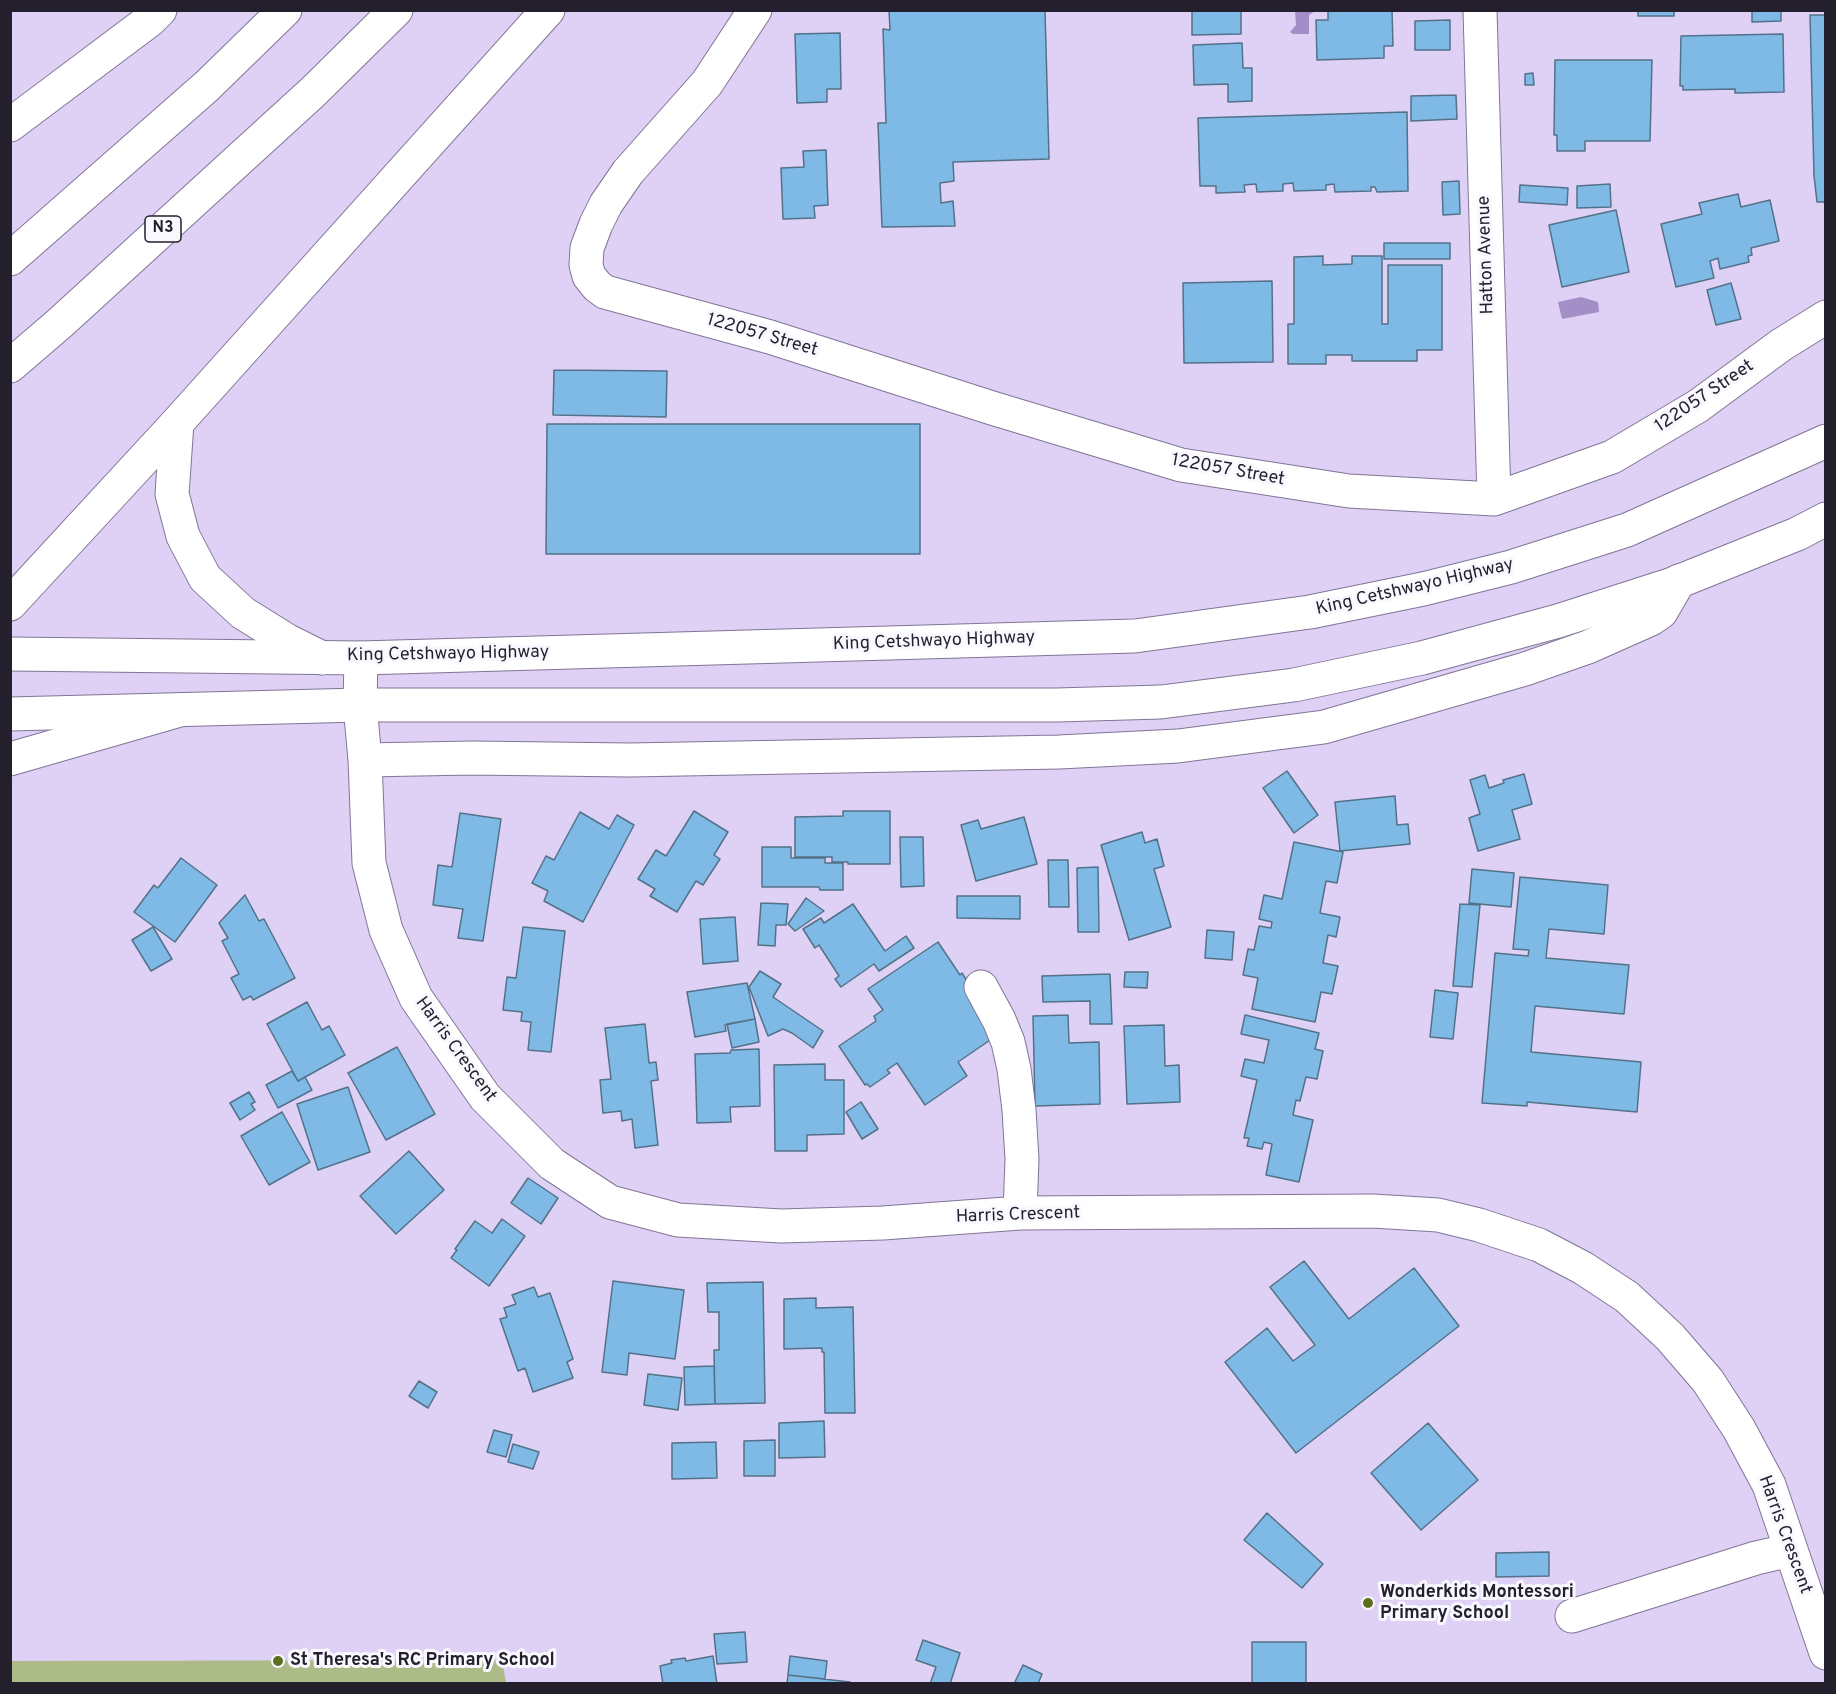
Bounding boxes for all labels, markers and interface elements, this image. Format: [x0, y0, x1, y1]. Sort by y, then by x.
street label: Hatton Avenue [1474, 195, 1500, 315]
road number: N3 [145, 216, 181, 242]
street label: 122057 Street [704, 310, 820, 362]
street label: 122057 Street [1652, 356, 1758, 438]
street label: 122057 Street [1170, 450, 1286, 492]
street label: King Cetshwayo Highway [1314, 555, 1516, 621]
street label: King Cetshwayo Highway [833, 628, 1035, 656]
street label: King Cetshwayo Highway [347, 642, 549, 668]
street label: Harris Crescent [410, 993, 500, 1107]
street label: Harris Crescent [955, 1203, 1081, 1229]
street label: Harris Crescent [1753, 1473, 1815, 1597]
place label: Wonderkids Montessori Primary School [1380, 1582, 1574, 1624]
marker: Wonderkids Montessori Primary School [1361, 1596, 1375, 1610]
place label: St Theresa's RC Primary School [290, 1650, 555, 1672]
marker: St Theresa's RC Primary School [271, 1654, 285, 1668]

